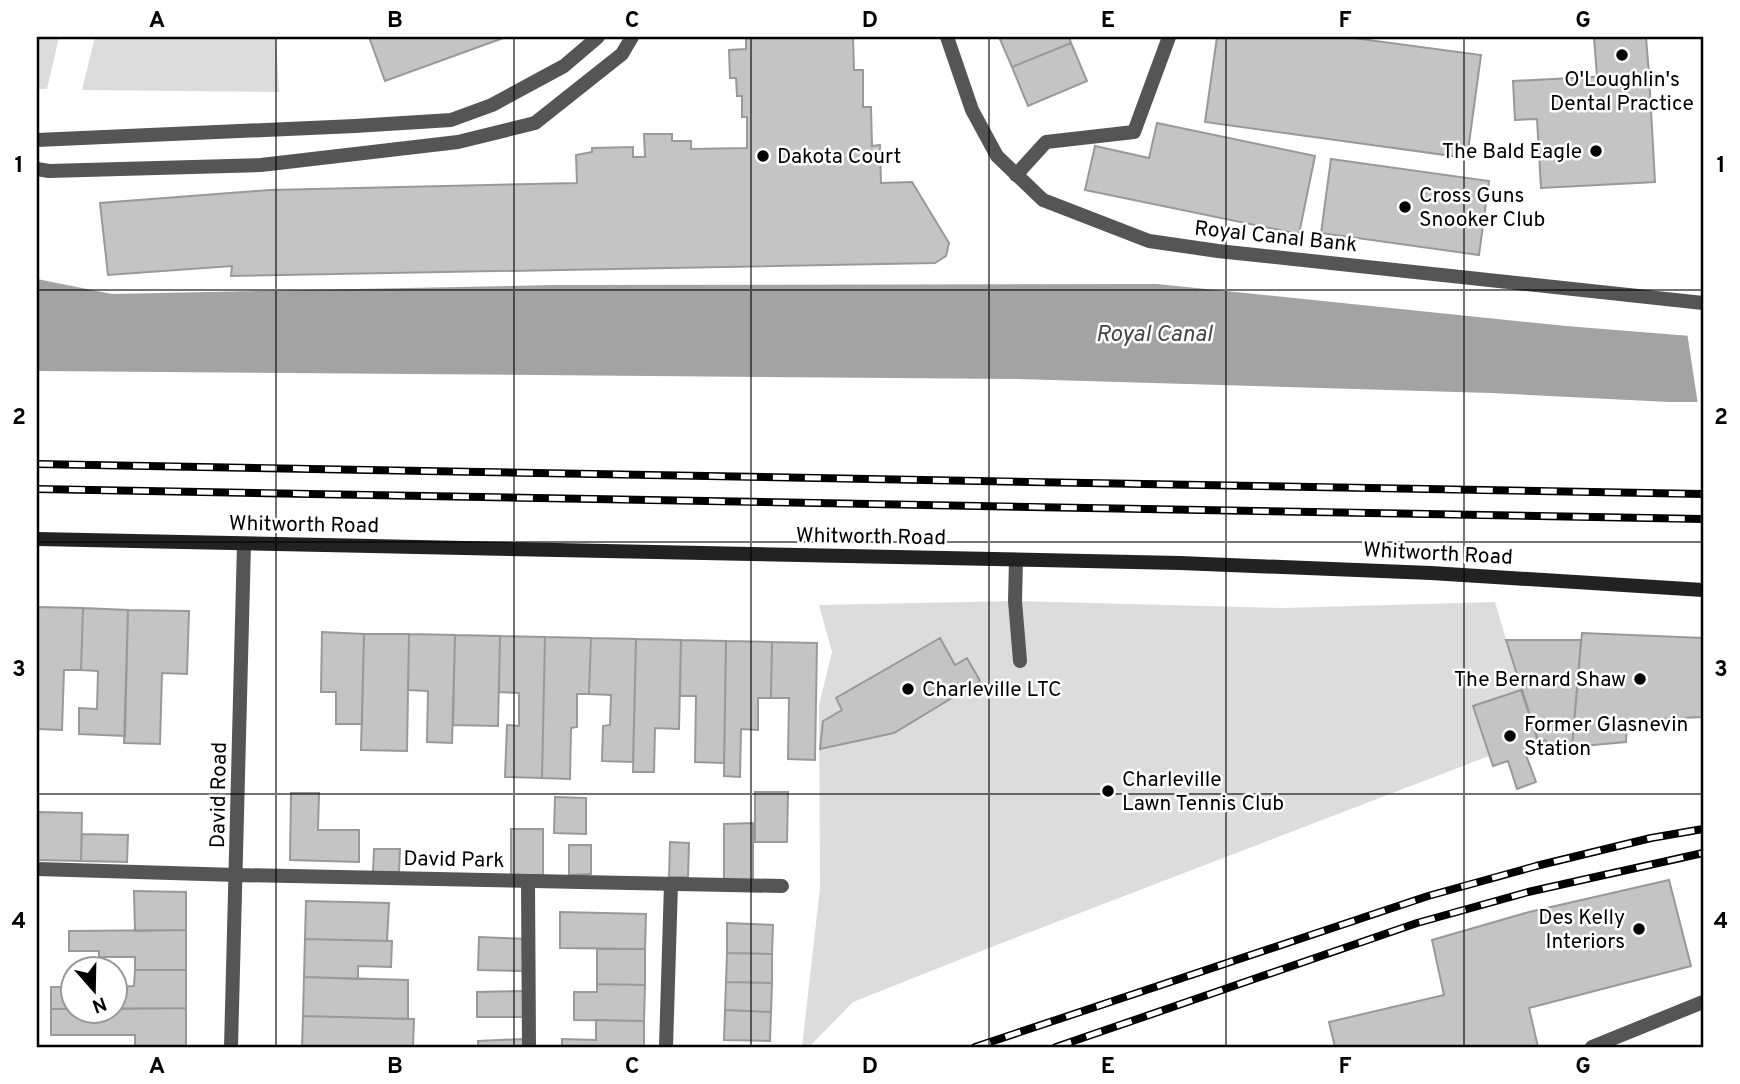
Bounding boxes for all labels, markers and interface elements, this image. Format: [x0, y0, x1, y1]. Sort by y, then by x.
text: A [149, 7, 165, 36]
text: B [387, 7, 403, 36]
text: C [625, 7, 639, 36]
text: D [862, 7, 878, 36]
text: E [1101, 7, 1115, 36]
text: F [1338, 7, 1352, 36]
text: G [1575, 7, 1591, 36]
marker: O'Loughlin's Dental Practice [1614, 47, 1630, 63]
place label: O'Loughlin's Dental Practice [1550, 67, 1694, 118]
place label: The Bald Eagle [1442, 139, 1582, 166]
marker: The Bald Eagle [1588, 143, 1604, 159]
place label: Dakota Court [777, 144, 902, 171]
marker: Dakota Court [755, 148, 771, 164]
text: 1 [14, 152, 24, 181]
text: 1 [1716, 152, 1726, 181]
place label: Cross Guns Snooker Club [1419, 183, 1545, 234]
marker: Cross Guns Snooker Club [1397, 199, 1413, 215]
street label: Royal Canal Bank [1193, 216, 1359, 259]
water label: Royal Canal [1096, 321, 1213, 350]
text: 2 [12, 404, 26, 433]
text: 2 [1714, 404, 1728, 433]
street label: Whitworth Road [229, 511, 379, 540]
street label: Whitworth Road [796, 523, 946, 552]
street label: Whitworth Road [1362, 537, 1514, 572]
text: 3 [12, 656, 26, 685]
text: 3 [1714, 656, 1728, 685]
place label: The Bernard Shaw [1454, 667, 1626, 694]
marker: The Bernard Shaw [1632, 671, 1648, 687]
place label: Charleville LTC [922, 677, 1062, 704]
marker: Charleville LTC [900, 681, 916, 697]
place label: Former Glasnevin Station [1524, 712, 1688, 763]
marker: Former Glasnevin Station [1502, 728, 1518, 744]
street label: David Road [205, 742, 234, 848]
place label: Charleville Lawn Tennis Club [1122, 767, 1284, 818]
marker: Charleville Lawn Tennis Club [1100, 783, 1116, 799]
street label: David Park [403, 846, 505, 875]
place label: Des Kelly Interiors [1538, 905, 1625, 956]
text: 4 [12, 908, 26, 937]
text: 4 [1714, 908, 1728, 937]
marker: Des Kelly Interiors [1631, 921, 1647, 937]
north arrow [60, 954, 130, 1024]
text: N [89, 990, 110, 1018]
text: A [149, 1053, 165, 1082]
text: B [387, 1053, 403, 1082]
text: C [625, 1053, 639, 1082]
text: D [862, 1053, 878, 1082]
text: E [1101, 1053, 1115, 1082]
text: F [1338, 1053, 1352, 1082]
text: G [1575, 1053, 1591, 1082]

